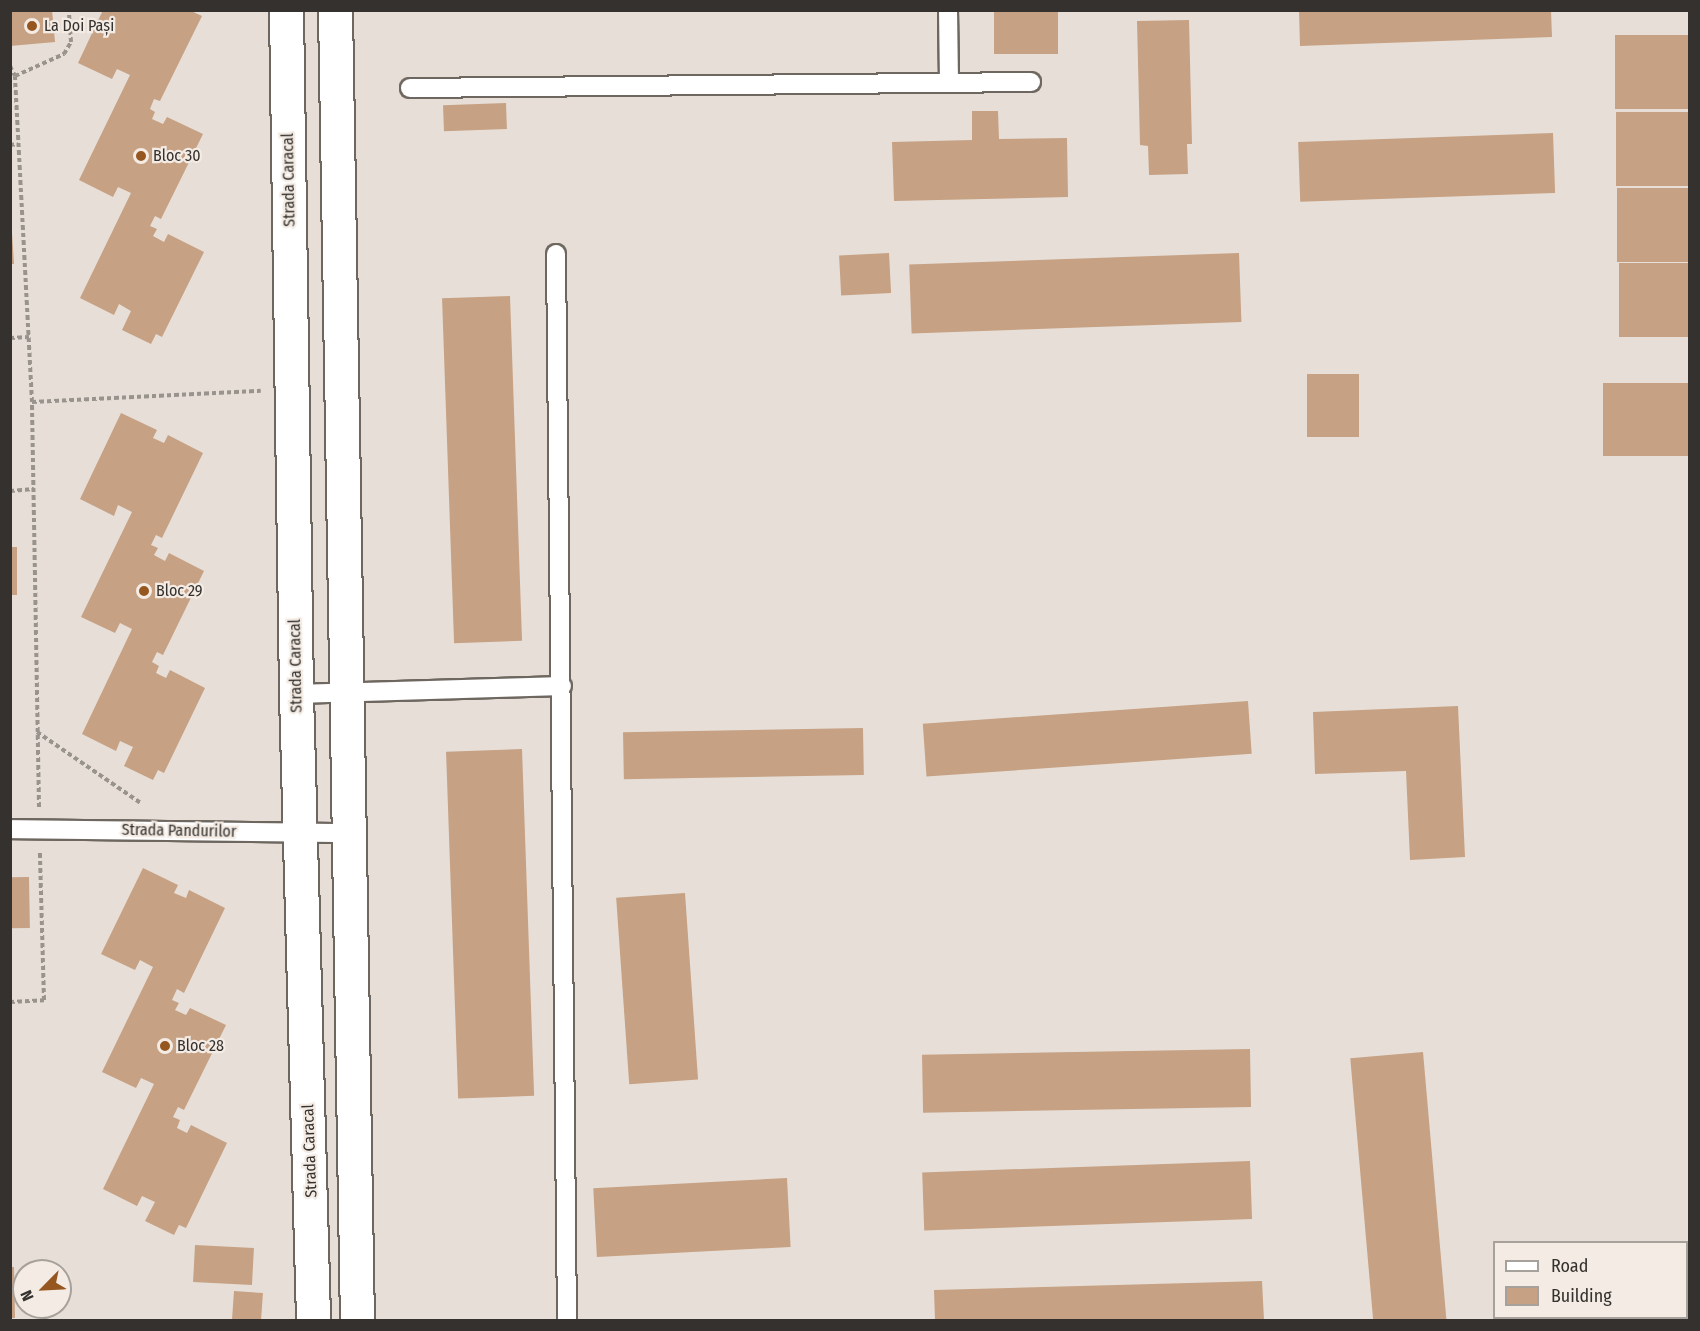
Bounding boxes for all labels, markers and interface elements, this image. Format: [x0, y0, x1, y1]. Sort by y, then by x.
place label: La Doi Pași [44, 16, 114, 36]
marker: La Doi Pași [25, 19, 39, 33]
street label: Strada Caracal [279, 133, 299, 227]
place label: Bloc 30 [153, 146, 200, 166]
marker: Bloc 30 [134, 149, 148, 163]
place label: Bloc 29 [156, 581, 203, 601]
marker: Bloc 29 [137, 584, 151, 598]
street label: Strada Caracal [286, 619, 306, 713]
street label: Strada Pandurilor [121, 820, 237, 842]
place label: Bloc 28 [177, 1036, 224, 1056]
marker: Bloc 28 [158, 1039, 172, 1053]
street label: Strada Caracal [299, 1104, 321, 1198]
legend [1493, 1241, 1688, 1319]
text: Road [1551, 1255, 1588, 1277]
north arrow [12, 1259, 72, 1319]
text: Building [1551, 1285, 1612, 1307]
text: N [16, 1287, 38, 1304]

